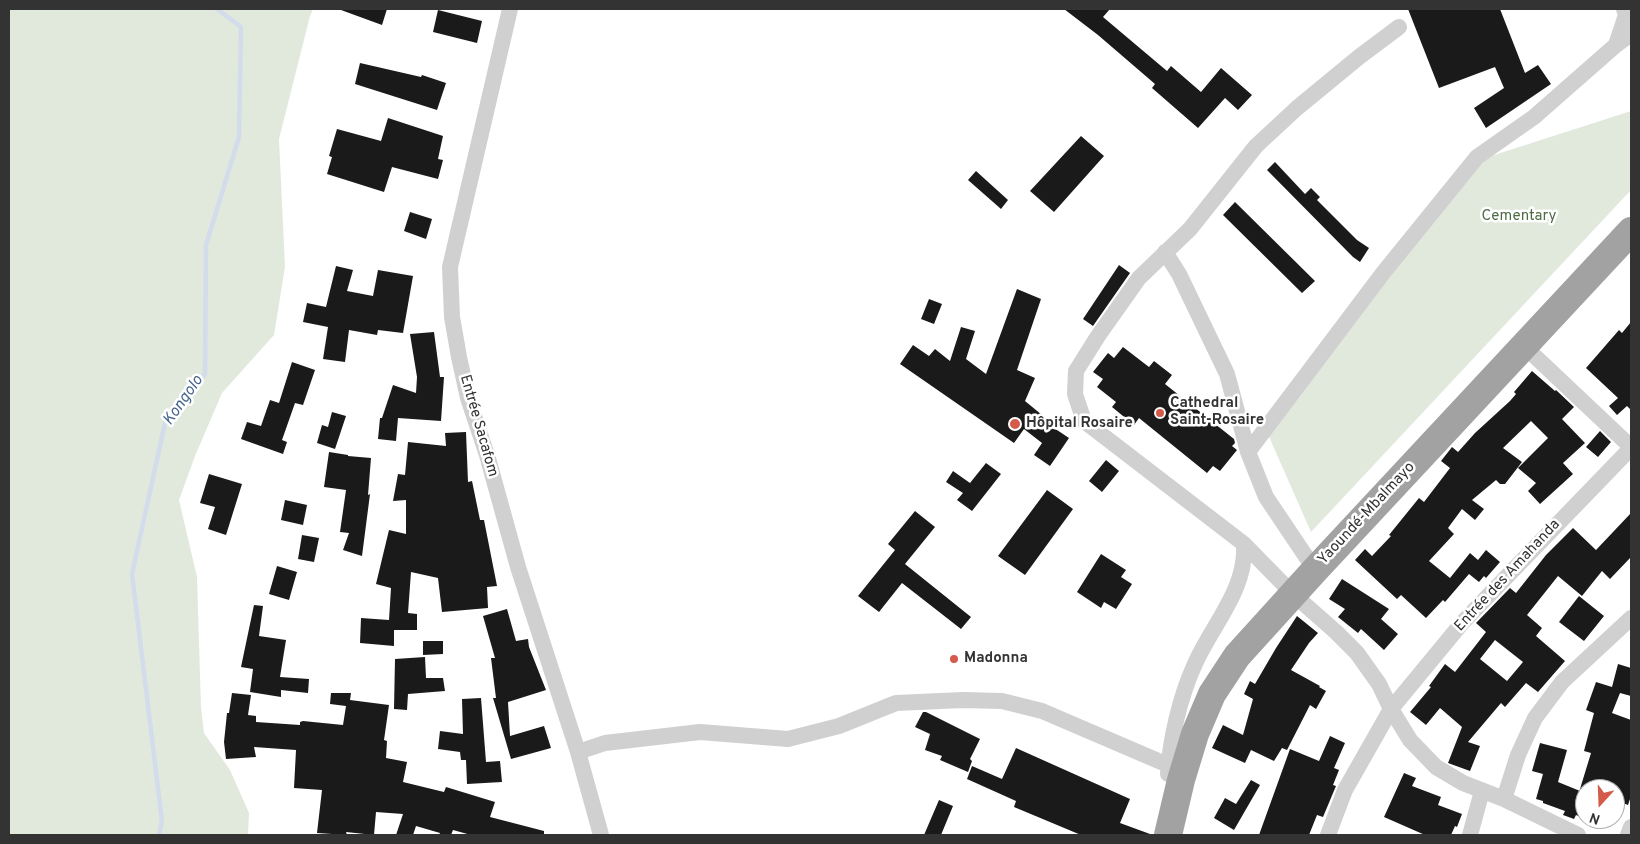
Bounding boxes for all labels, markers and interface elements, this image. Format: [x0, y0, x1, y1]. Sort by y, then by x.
park label: Cementary [1482, 208, 1556, 226]
water label: Kongolo [160, 372, 208, 430]
street label: Entrée Sacafom [455, 373, 501, 479]
place label: Cathedral Saint-Rosaire [1170, 395, 1264, 430]
marker: Cathedral Saint-Rosaire [1154, 407, 1166, 419]
place label: Hôpital Rosaire [1026, 415, 1133, 433]
marker: Hôpital Rosaire [1008, 417, 1022, 431]
street label: Yaoundé-Mbalmayo [1315, 459, 1419, 569]
street label: Entrée des Amahanda [1451, 516, 1565, 636]
place label: Madonna [964, 650, 1028, 668]
marker: Madonna [948, 653, 960, 665]
north arrow [1575, 779, 1625, 829]
text: N [1587, 808, 1603, 827]

